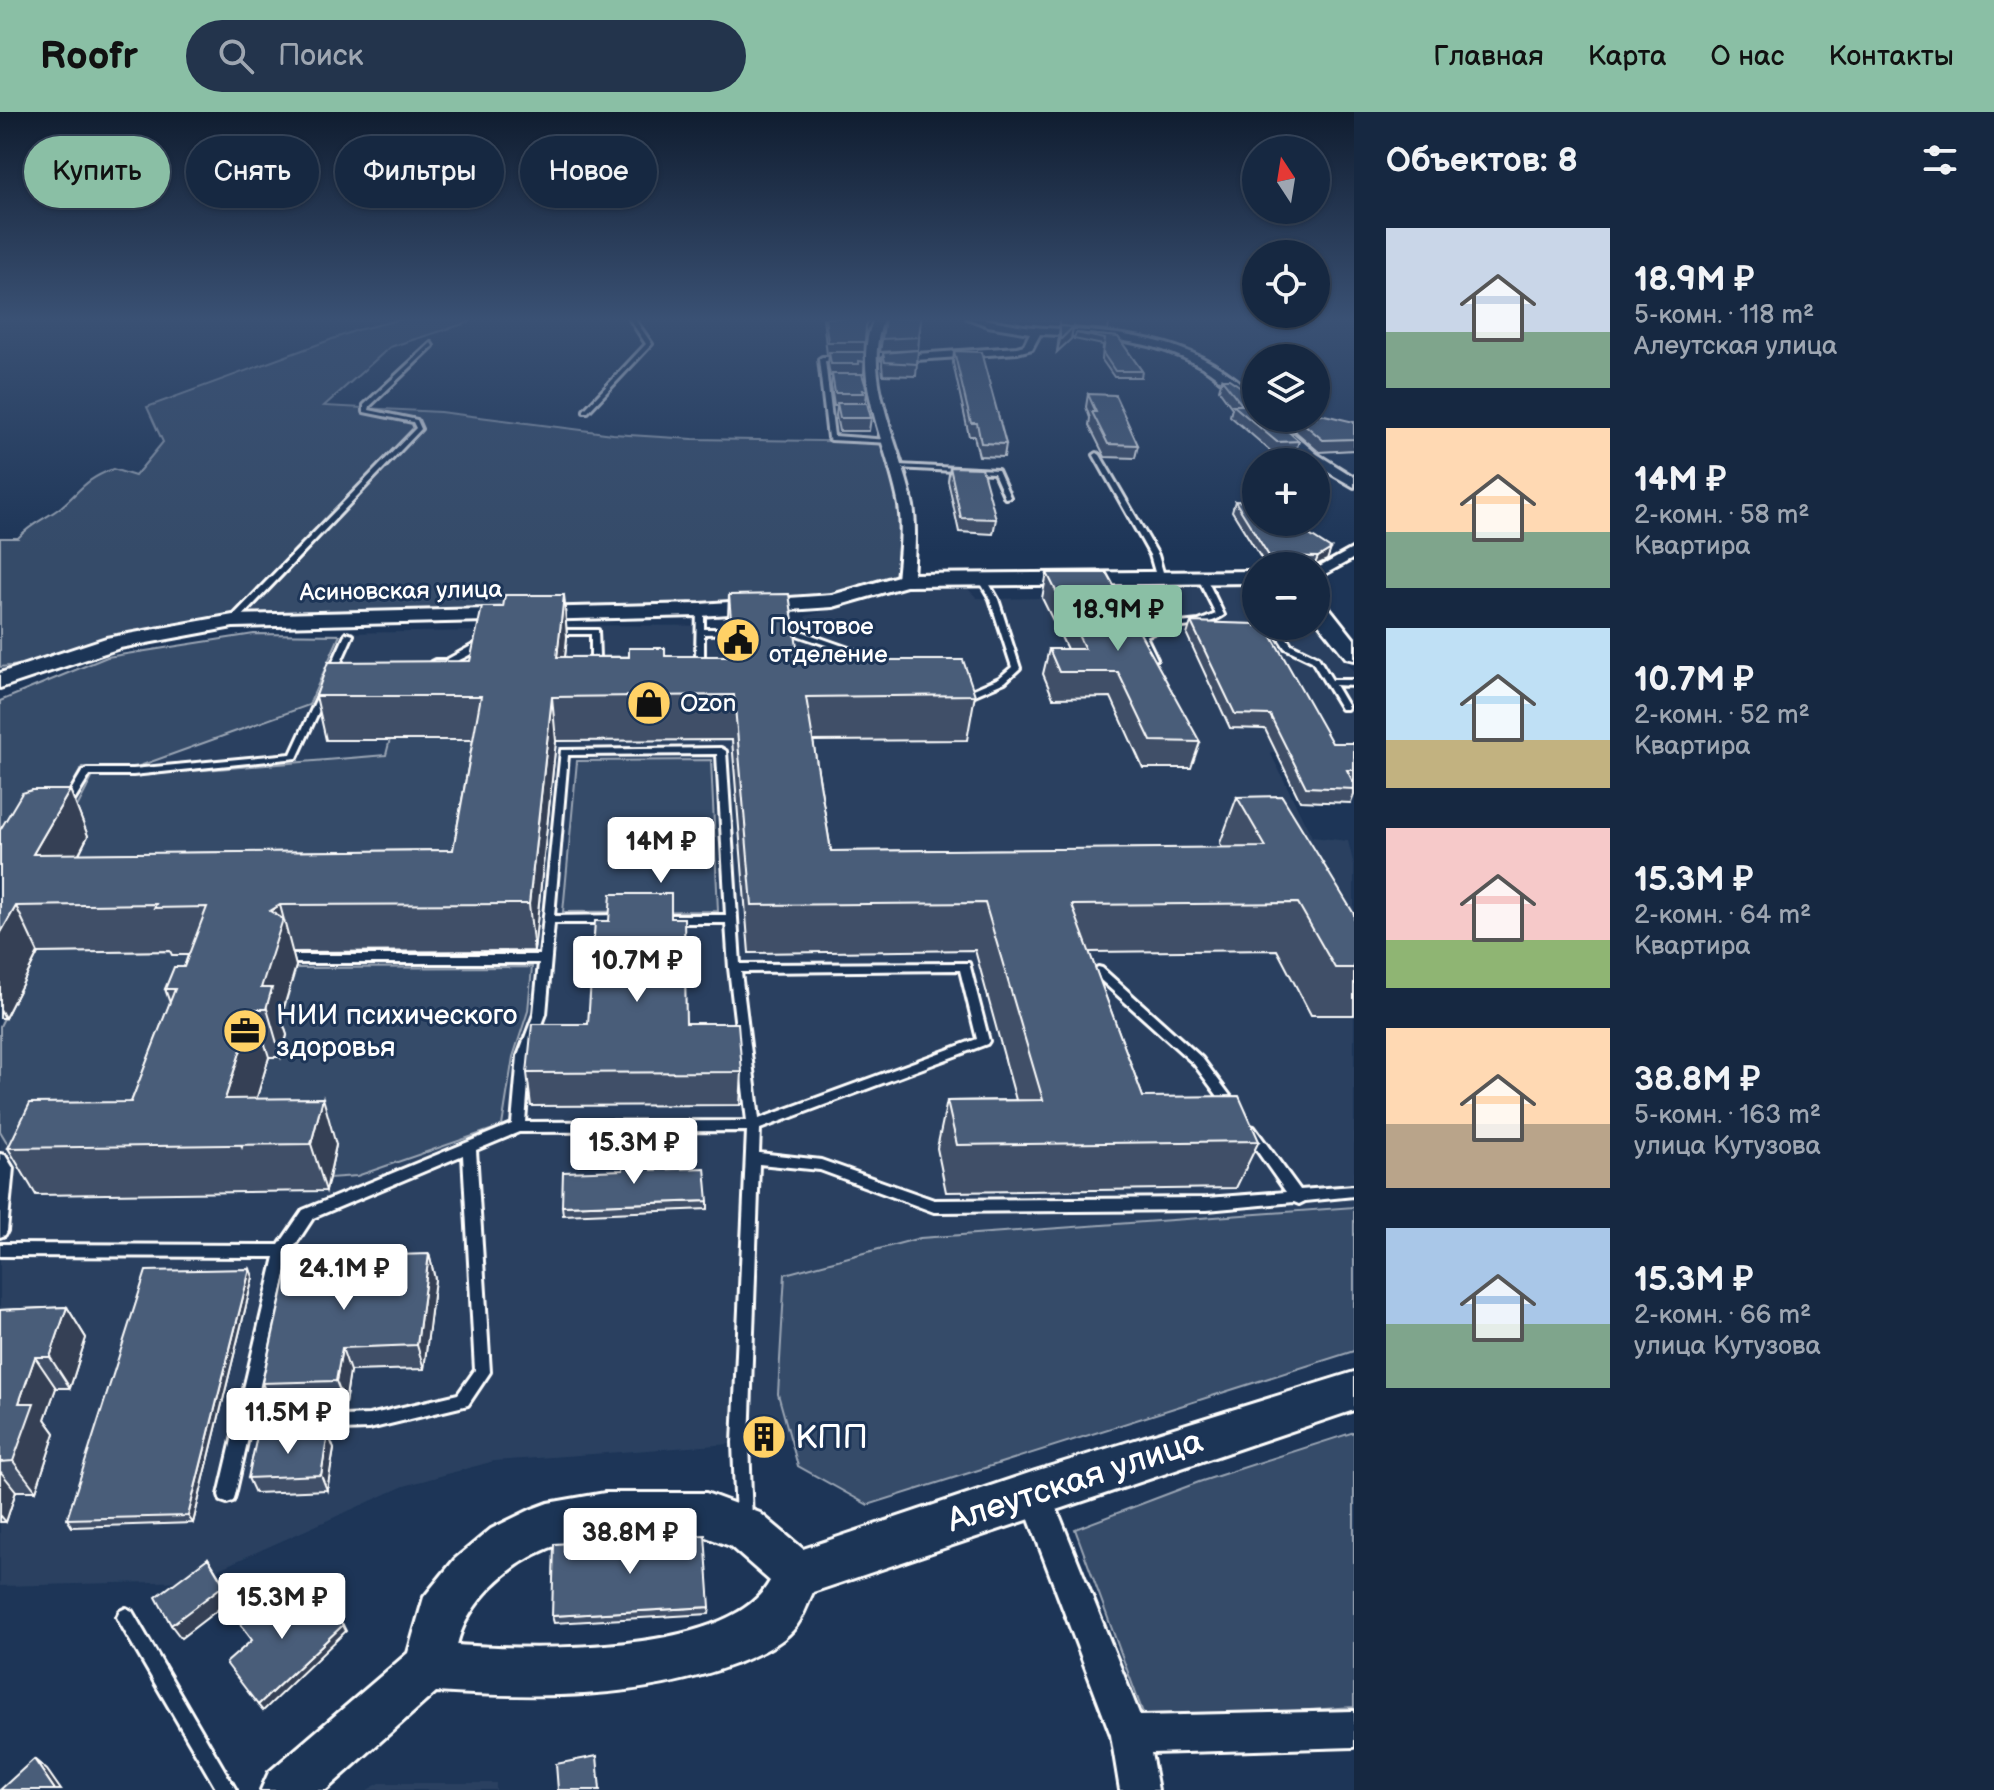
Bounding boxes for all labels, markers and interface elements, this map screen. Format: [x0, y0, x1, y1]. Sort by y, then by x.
search box [186, 20, 746, 92]
text: Roofr [40, 34, 138, 79]
icon: search [214, 34, 258, 78]
text: Поиск [278, 38, 363, 74]
text: Главная [1433, 40, 1544, 73]
text: Карта [1588, 40, 1667, 73]
text: О нас [1711, 40, 1784, 73]
text: Контакты [1828, 40, 1954, 73]
chip: Купить [24, 136, 170, 208]
chip: Снять [186, 136, 319, 208]
chip: Фильтры [335, 136, 504, 208]
chip: Новое [520, 136, 657, 208]
north arrow [1242, 136, 1330, 224]
map controls [1242, 136, 1330, 640]
icon: filters [1918, 138, 1962, 182]
text: Объектов: 8 [1386, 140, 1578, 181]
button: locate [1242, 240, 1330, 328]
text: 18.9M ₽ [1634, 259, 1754, 300]
icon: home [1450, 260, 1546, 356]
text: 5-комн. · 118 m² [1634, 300, 1814, 331]
text: Алеутская улица [1634, 331, 1837, 362]
button: layers [1242, 344, 1330, 432]
button: + [1242, 448, 1330, 536]
text: 14M ₽ [1634, 459, 1727, 500]
icon: home [1450, 460, 1546, 556]
text: 2-комн. · 58 m² [1634, 500, 1810, 531]
text: Квартира [1634, 531, 1751, 562]
button: − [1242, 552, 1330, 640]
street label: Асиновская улица [298, 575, 503, 607]
pin: 18.9M ₽ [1044, 585, 1192, 653]
text: 18.9M ₽ [1072, 595, 1164, 626]
place label: Почтовое отделение [769, 612, 888, 669]
public building icon: Почтовое отделение [714, 616, 762, 664]
text: 10.7M ₽ [1634, 659, 1754, 700]
icon: home [1450, 660, 1546, 756]
shop icon: Ozon [625, 679, 673, 727]
place label: Ozon [680, 689, 736, 718]
text: 2-комн. · 52 m² [1634, 700, 1810, 731]
text: Квартира [1634, 731, 1751, 762]
pin: 14M ₽ [605, 817, 717, 885]
text: 14M ₽ [626, 827, 696, 858]
text: 15.3M ₽ [1634, 859, 1754, 900]
icon: home [1450, 860, 1546, 956]
text: 2-комн. · 64 m² [1634, 900, 1811, 931]
text: Квартира [1634, 931, 1751, 962]
pin: 10.7M ₽ [563, 936, 711, 1004]
text: 10.7M ₽ [591, 946, 683, 977]
place label: НИИ психического здоровья [276, 999, 517, 1064]
office icon: НИИ психического здоровья [221, 1007, 269, 1055]
text: 38.8M ₽ [1634, 1059, 1760, 1100]
icon: home [1450, 1060, 1546, 1156]
text: 5-комн. · 163 m² [1634, 1100, 1821, 1131]
pin: 15.3M ₽ [560, 1118, 708, 1186]
text: 15.3M ₽ [588, 1128, 680, 1159]
text: улица Кутузова [1634, 1131, 1821, 1162]
pin: 24.1M ₽ [270, 1244, 418, 1312]
text: 24.1M ₽ [298, 1254, 390, 1285]
text: 15.3M ₽ [1634, 1259, 1754, 1300]
icon: home [1450, 1260, 1546, 1356]
text: 2-комн. · 66 m² [1634, 1300, 1811, 1331]
text: улица Кутузова [1634, 1331, 1821, 1362]
pin: 11.5M ₽ [214, 1388, 362, 1456]
text: 11.5M ₽ [244, 1398, 332, 1429]
building icon: КПП [740, 1413, 788, 1461]
place label: КПП [795, 1417, 868, 1458]
street label: Алеутская улица [941, 1420, 1208, 1542]
pin: 38.8M ₽ [556, 1508, 704, 1576]
text: 38.8M ₽ [582, 1518, 678, 1549]
pin: 15.3M ₽ [208, 1573, 356, 1641]
text: 15.3M ₽ [236, 1583, 328, 1614]

